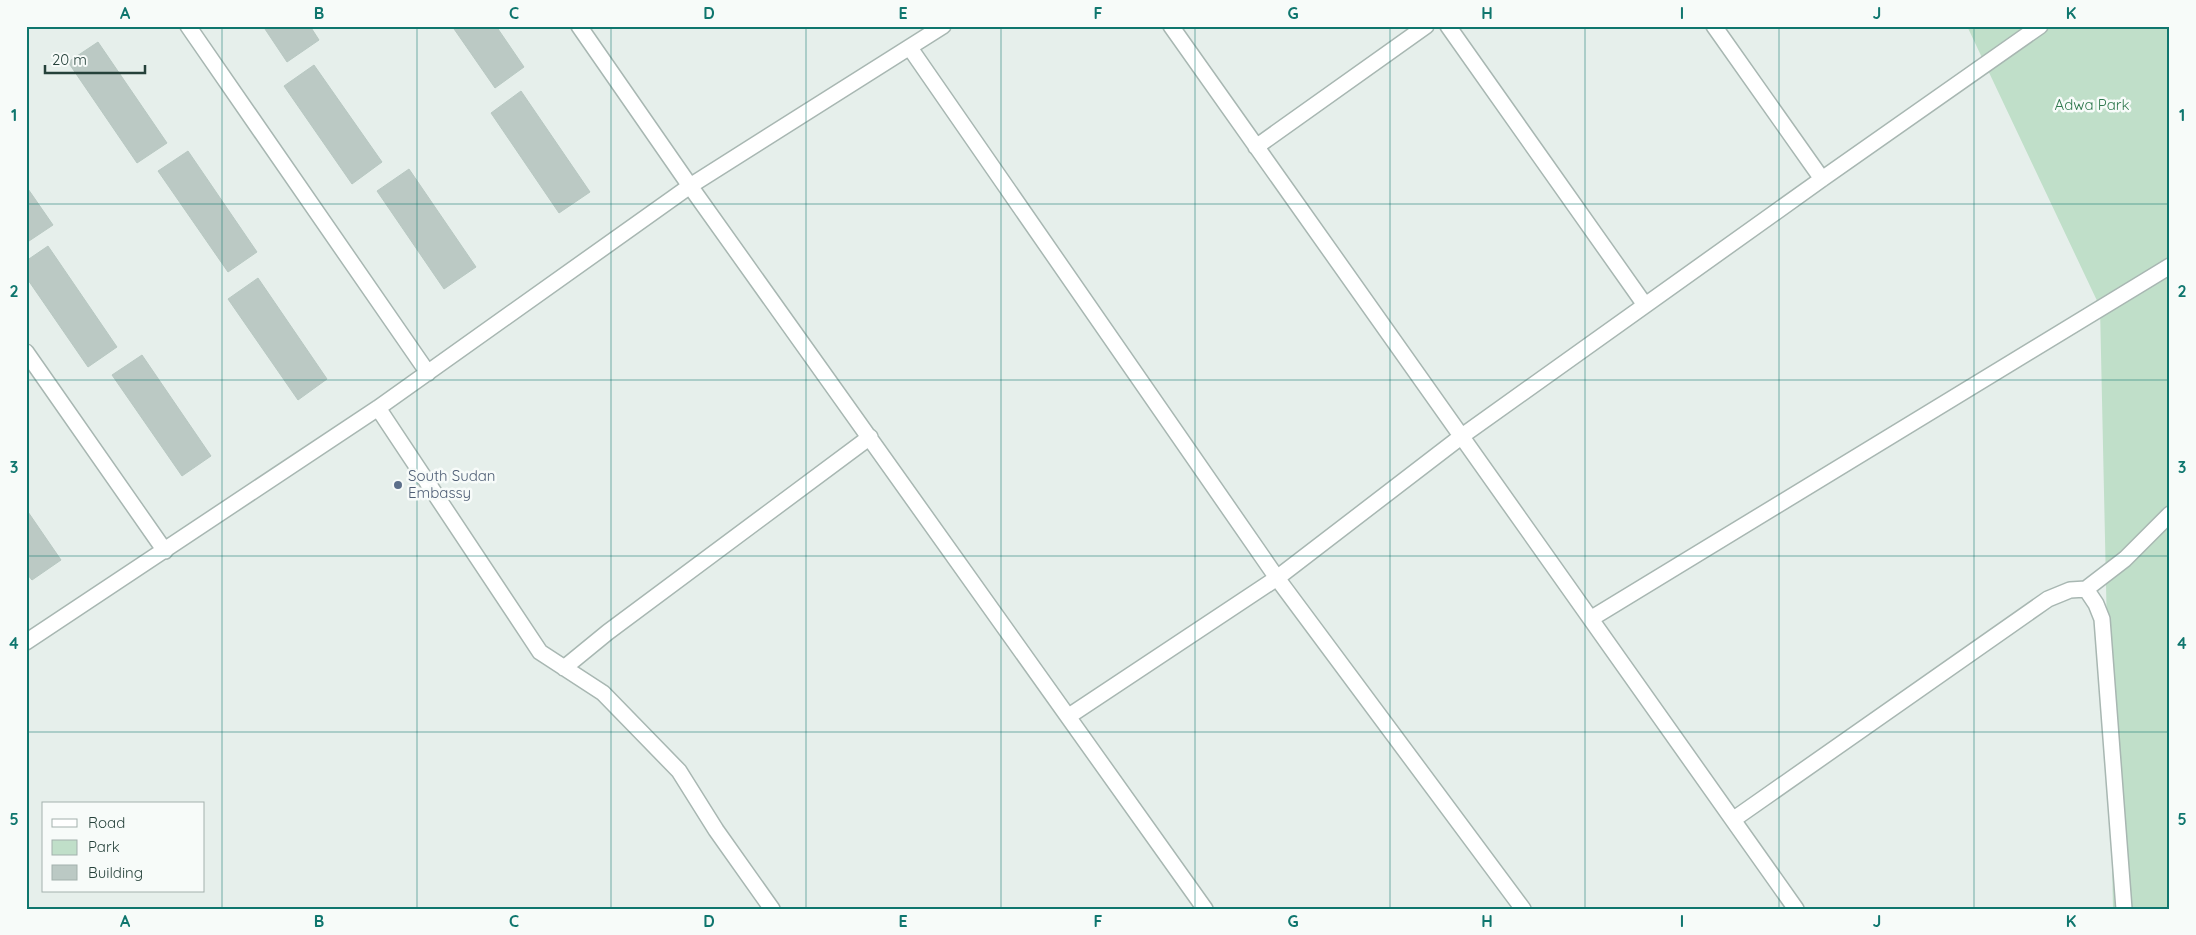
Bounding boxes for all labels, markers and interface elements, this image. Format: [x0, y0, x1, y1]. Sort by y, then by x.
text: A [120, 3, 131, 23]
text: B [314, 3, 324, 23]
text: C [509, 3, 519, 23]
text: D [703, 3, 715, 23]
text: E [898, 3, 908, 23]
text: F [1094, 3, 1103, 23]
text: G [1287, 3, 1299, 23]
text: H [1481, 3, 1493, 23]
text: I [1680, 3, 1684, 23]
text: J [1873, 3, 1881, 23]
text: K [2066, 3, 2076, 23]
scale bar [45, 42, 145, 74]
text: 20 m [52, 50, 87, 69]
park label: Adwa Park [2054, 95, 2130, 114]
text: 1 [11, 105, 17, 125]
text: 1 [2179, 105, 2185, 125]
text: 2 [9, 281, 19, 301]
text: 2 [2177, 281, 2187, 301]
text: 3 [10, 457, 18, 477]
text: 3 [2178, 457, 2186, 477]
place label: South Sudan Embassy [408, 466, 496, 502]
marker: South Sudan Embassy [392, 479, 404, 491]
text: 4 [9, 633, 19, 653]
text: 4 [2177, 633, 2187, 653]
legend [42, 802, 205, 892]
text: 5 [9, 809, 19, 829]
text: 5 [2177, 809, 2187, 829]
text: Road [88, 813, 125, 832]
text: Park [88, 837, 120, 856]
text: Building [88, 863, 143, 882]
text: A [120, 911, 131, 931]
text: B [314, 911, 324, 931]
text: C [509, 911, 519, 931]
text: D [703, 911, 715, 931]
text: E [898, 911, 908, 931]
text: F [1094, 911, 1103, 931]
text: G [1287, 911, 1299, 931]
text: H [1481, 911, 1493, 931]
text: I [1680, 911, 1684, 931]
text: J [1873, 911, 1881, 931]
text: K [2066, 911, 2076, 931]

